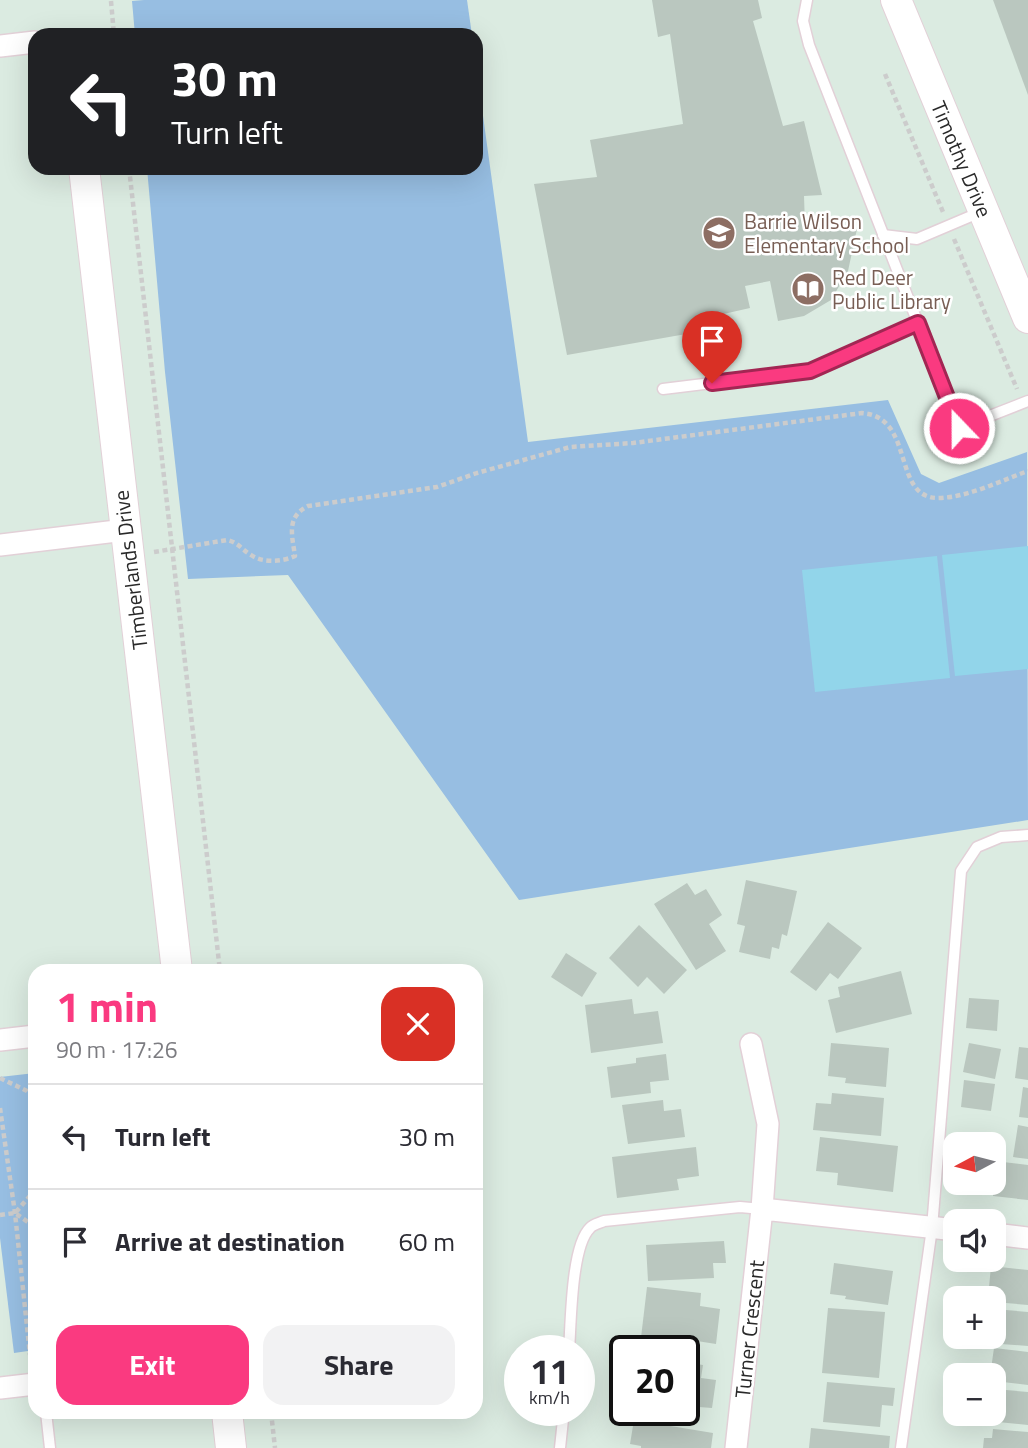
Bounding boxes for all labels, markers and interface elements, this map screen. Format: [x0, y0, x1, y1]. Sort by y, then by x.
text: 30 m [171, 40, 278, 115]
icon: left [56, 56, 147, 147]
street label: Timothy Drive [923, 96, 1001, 222]
text: Turn left [171, 108, 283, 156]
place label: Barrie Wilson Elementary School [744, 205, 909, 261]
school or university icon: Barrie Wilson Elementary School [700, 214, 738, 252]
place label: Red Deer Public Library [832, 261, 951, 317]
library icon: Red Deer Public Library [789, 270, 827, 308]
pin [682, 311, 742, 383]
icon: arrive [693, 322, 731, 360]
position arrow [922, 391, 996, 465]
street label: Timberlands Drive [104, 489, 156, 651]
text: 1 min [56, 974, 158, 1038]
button: close [381, 987, 455, 1061]
text: 90 m · 17:26 [56, 1032, 178, 1067]
text: Turn left [115, 1117, 210, 1156]
text: 30 m [398, 1117, 455, 1156]
icon: left [56, 1118, 94, 1156]
north arrow [943, 1132, 1006, 1195]
map controls [943, 1132, 1006, 1426]
button: sound [943, 1209, 1006, 1272]
text: Arrive at destination [115, 1222, 345, 1261]
text: 60 m [398, 1222, 455, 1261]
icon: arrive [56, 1223, 94, 1261]
street label: Turner Crescent [726, 1258, 772, 1399]
button: + [943, 1286, 1006, 1349]
button: Exit [56, 1325, 249, 1405]
button: Share [263, 1325, 455, 1405]
speed limit sign: 20 [609, 1335, 700, 1426]
text: 11 [530, 1344, 569, 1398]
button: − [943, 1363, 1006, 1426]
text: km/h [529, 1384, 570, 1411]

